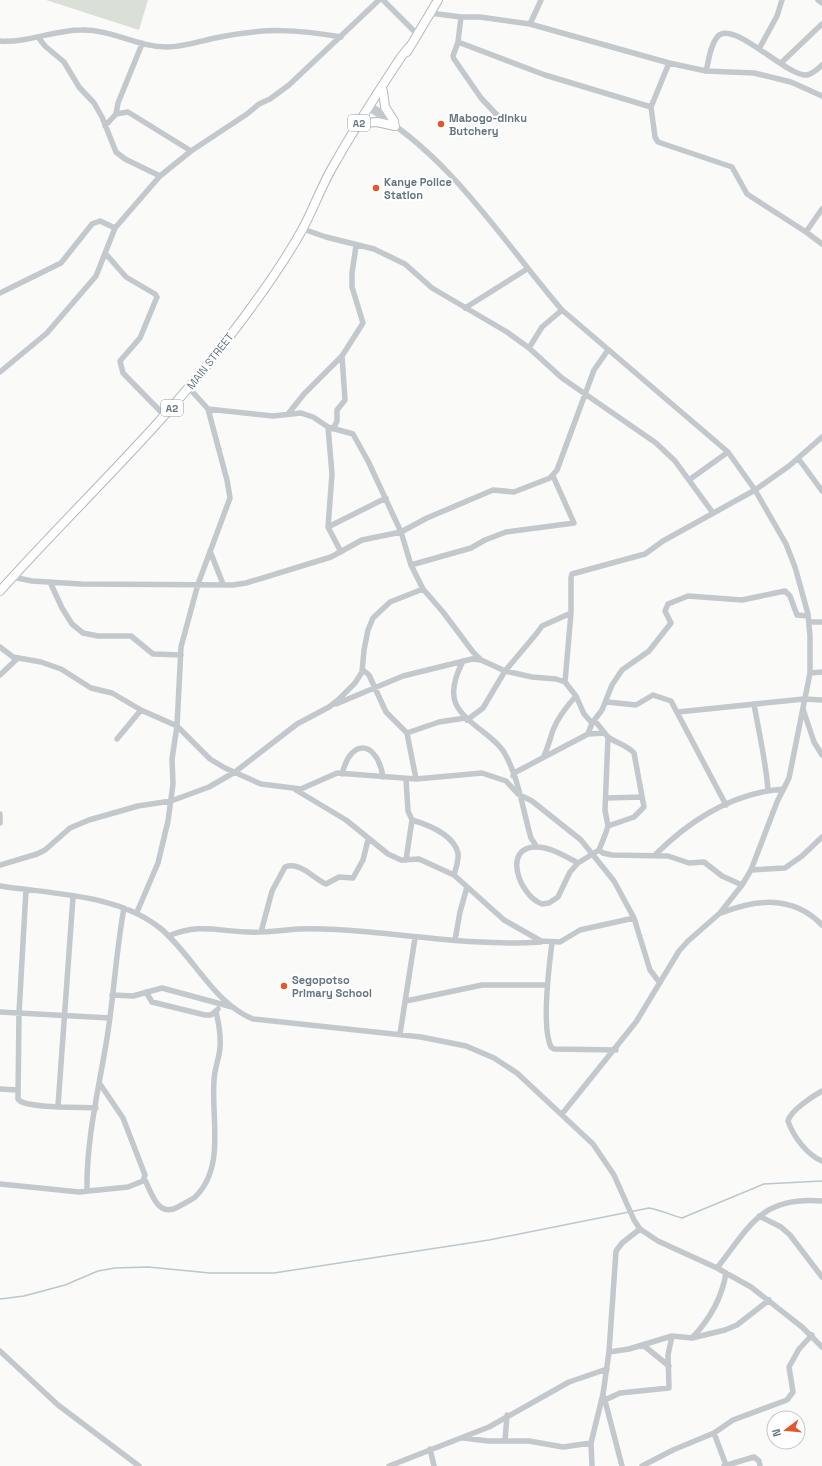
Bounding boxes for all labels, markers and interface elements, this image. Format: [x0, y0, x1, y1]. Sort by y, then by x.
place label: Mabogo-dinku Butchery [449, 111, 527, 138]
road number: A2 [348, 115, 370, 131]
marker: Mabogo-dinku Butchery [436, 119, 446, 129]
place label: Kanye Police Station [384, 175, 452, 202]
marker: Kanye Police Station [371, 183, 381, 193]
street label: MAIN STREET [184, 330, 237, 392]
road number: A2 [161, 400, 183, 416]
place label: Segopotso Primary School [292, 973, 372, 1000]
marker: Segopotso Primary School [279, 981, 289, 991]
north arrow [766, 1410, 806, 1450]
text: N [769, 1427, 784, 1438]

